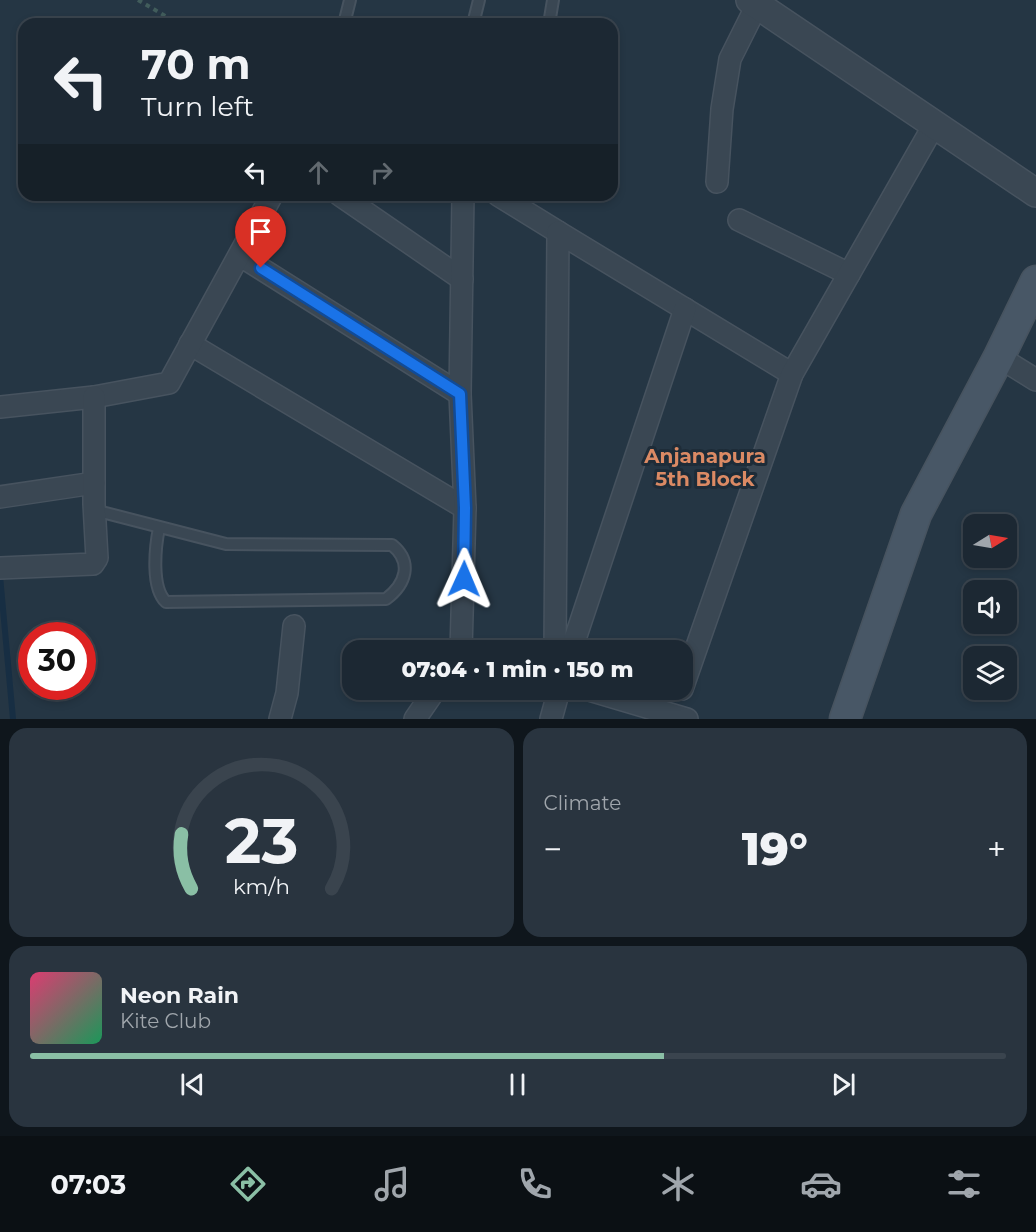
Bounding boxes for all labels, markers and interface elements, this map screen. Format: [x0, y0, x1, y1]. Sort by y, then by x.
text: 70 m [141, 38, 251, 90]
icon: left [42, 42, 120, 120]
text: Turn left [141, 90, 254, 123]
icon: left [239, 156, 272, 189]
icon: ahead [302, 156, 335, 189]
icon: right [365, 156, 398, 189]
pin [235, 206, 286, 268]
icon: arrive [244, 215, 277, 248]
district label: Anjanapura 5th Block [643, 444, 766, 491]
north arrow [963, 514, 1017, 568]
map controls [963, 514, 1017, 700]
position arrow [432, 547, 496, 611]
button: sound [963, 580, 1017, 634]
speed limit sign: 30 [18, 622, 96, 700]
button: layers [963, 646, 1017, 700]
text: 07:04 · 1 min · 150 m [401, 656, 634, 683]
text: Climate [544, 791, 621, 815]
text: 23 [224, 803, 298, 879]
text: 19° [742, 821, 808, 876]
text: − [544, 829, 562, 869]
text: + [987, 829, 1006, 869]
text: km/h [233, 874, 290, 900]
text: Neon Rain [120, 982, 239, 1009]
text: Kite Club [120, 1009, 211, 1033]
icon: previous [176, 1068, 209, 1101]
icon: pause [501, 1068, 534, 1101]
icon: next [827, 1068, 860, 1101]
icon: directions [227, 1163, 269, 1205]
icon: music [371, 1163, 413, 1205]
icon: phone [514, 1163, 556, 1205]
icon: climate [657, 1163, 699, 1205]
icon: car [800, 1163, 842, 1205]
icon: filters [943, 1163, 985, 1205]
text: 07:03 [51, 1168, 126, 1201]

